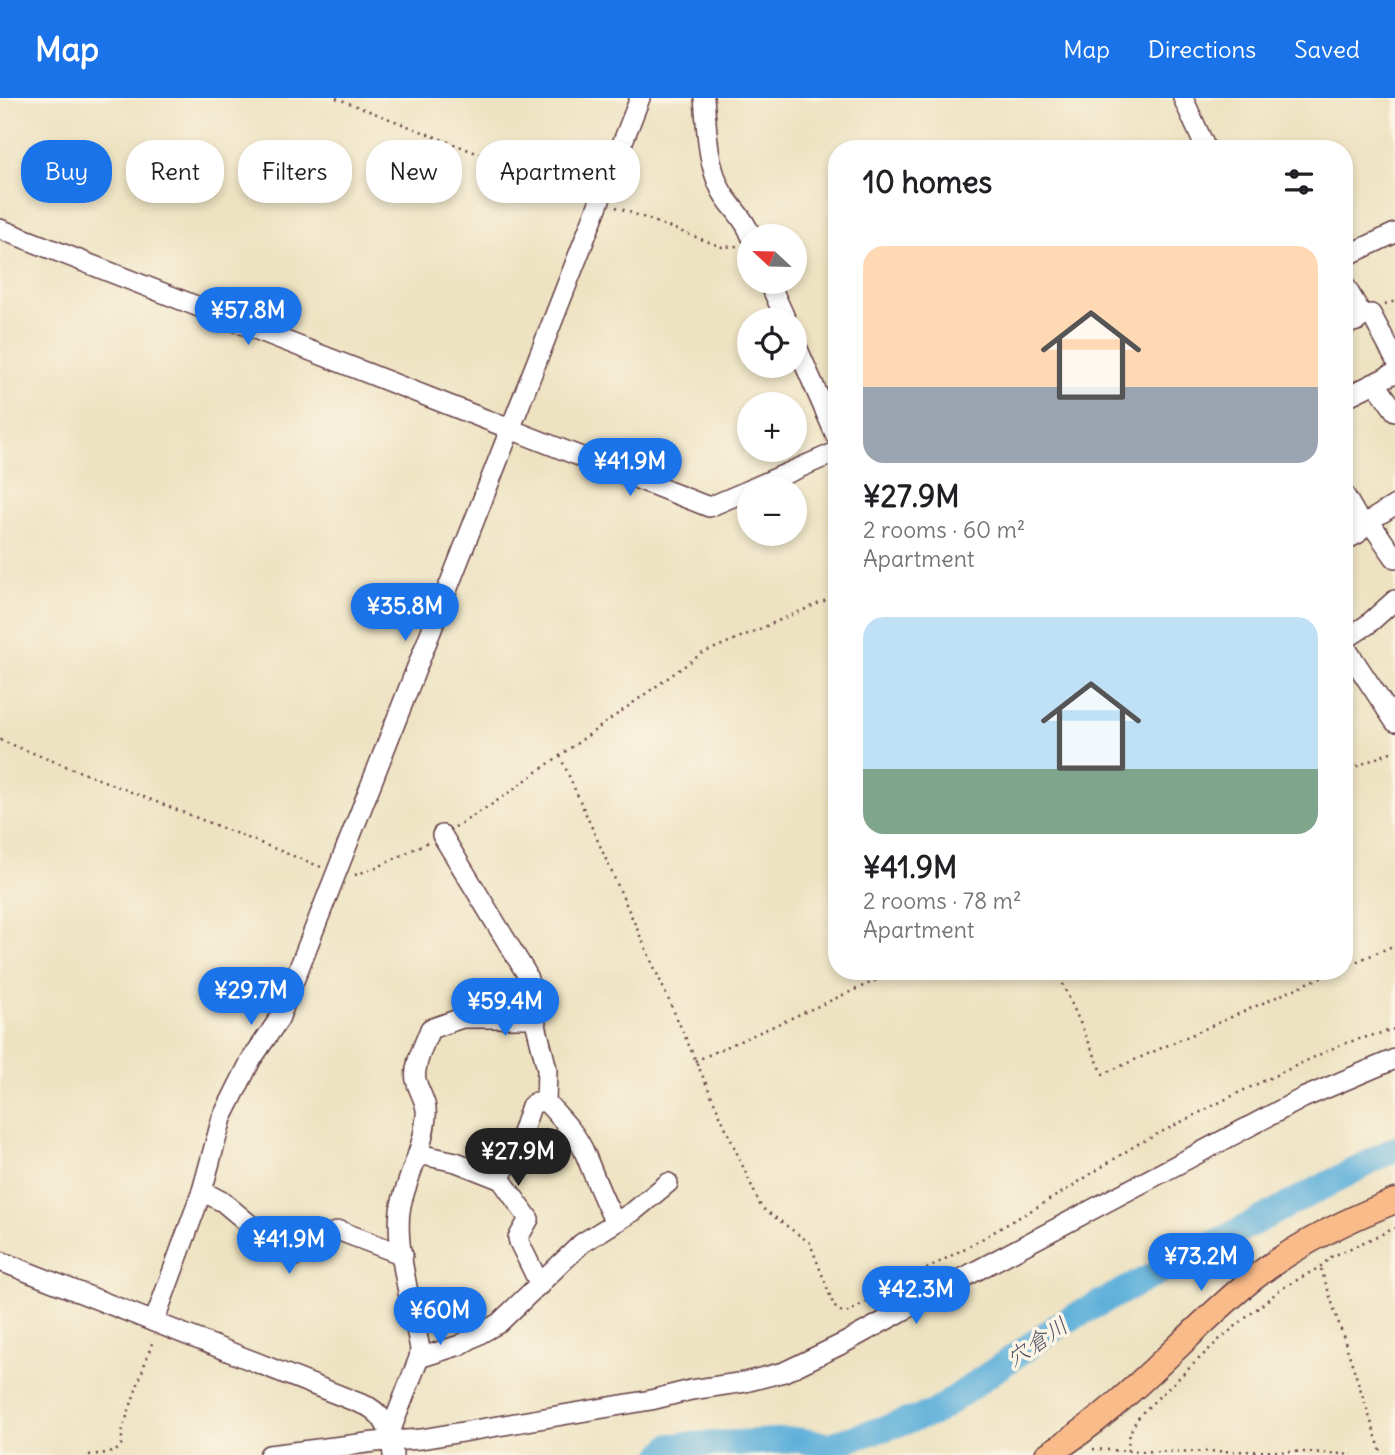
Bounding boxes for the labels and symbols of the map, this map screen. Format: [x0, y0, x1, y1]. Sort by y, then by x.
north arrow [737, 224, 807, 294]
pin: ¥57.8M [191, 288, 305, 347]
pin: ¥41.9M [573, 438, 687, 498]
pin: ¥35.8M [348, 584, 462, 643]
pin: ¥29.7M [194, 968, 308, 1027]
pin: ¥59.4M [448, 978, 562, 1038]
pin: ¥27.9M [461, 1128, 575, 1188]
pin: ¥41.9M [232, 1216, 346, 1276]
pin: ¥73.2M [1144, 1234, 1258, 1293]
pin: ¥42.3M [859, 1266, 973, 1326]
pin: ¥60M [399, 1288, 481, 1347]
water label: 穴倉川 [1000, 1310, 1073, 1373]

